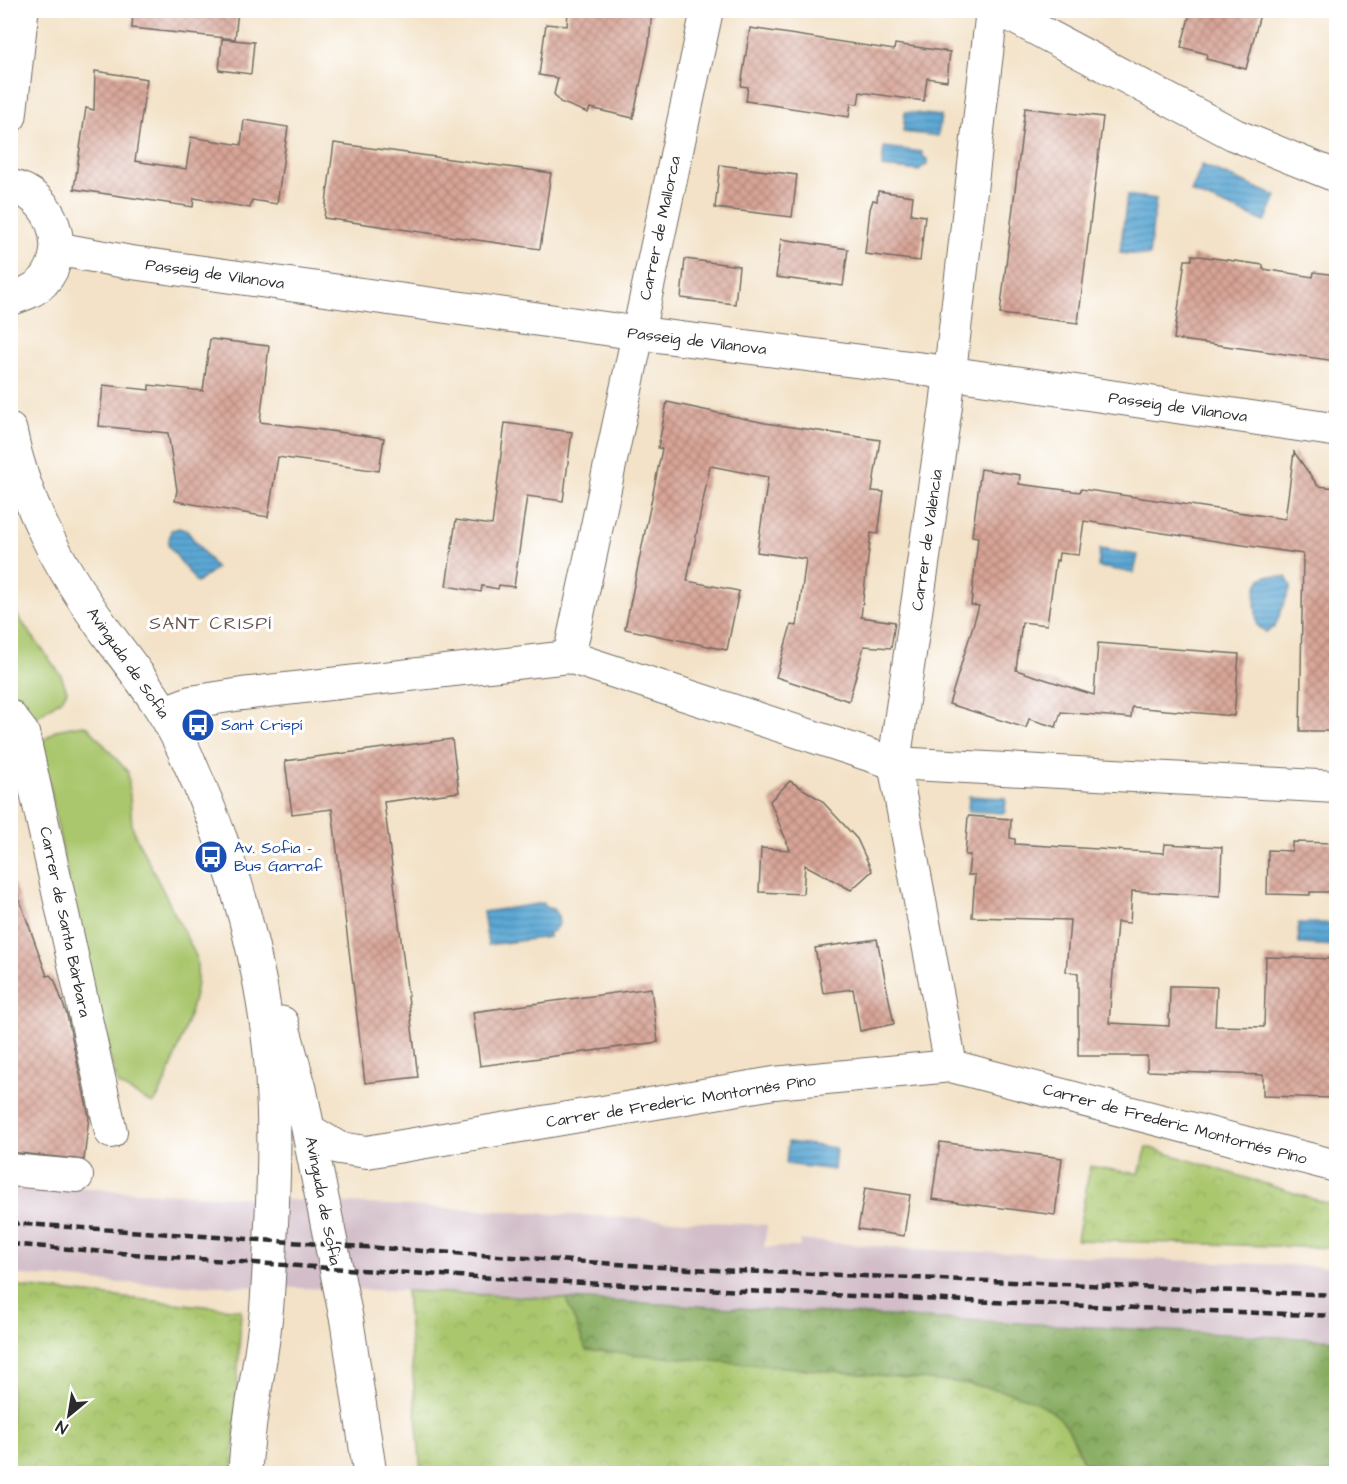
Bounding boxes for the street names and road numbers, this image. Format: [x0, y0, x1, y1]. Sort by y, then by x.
street label: Carrer de Mallorca [634, 154, 686, 302]
street label: Passeig de Vilanova [144, 253, 286, 296]
street label: Passeig de Vilanova [626, 322, 768, 361]
street label: Passeig de Vilanova [1107, 386, 1249, 429]
street label: Carrer de València [906, 468, 948, 612]
street label: Avinguda de Sofia [81, 603, 174, 723]
street label: Carrer de Santa Bàrbara [34, 825, 96, 1019]
street label: Carrer de Frederic Montornés Pino [545, 1069, 817, 1133]
street label: Carrer de Frederic Montornés Pino [1040, 1078, 1310, 1170]
street label: Avinguda de Sofia [299, 1135, 346, 1267]

